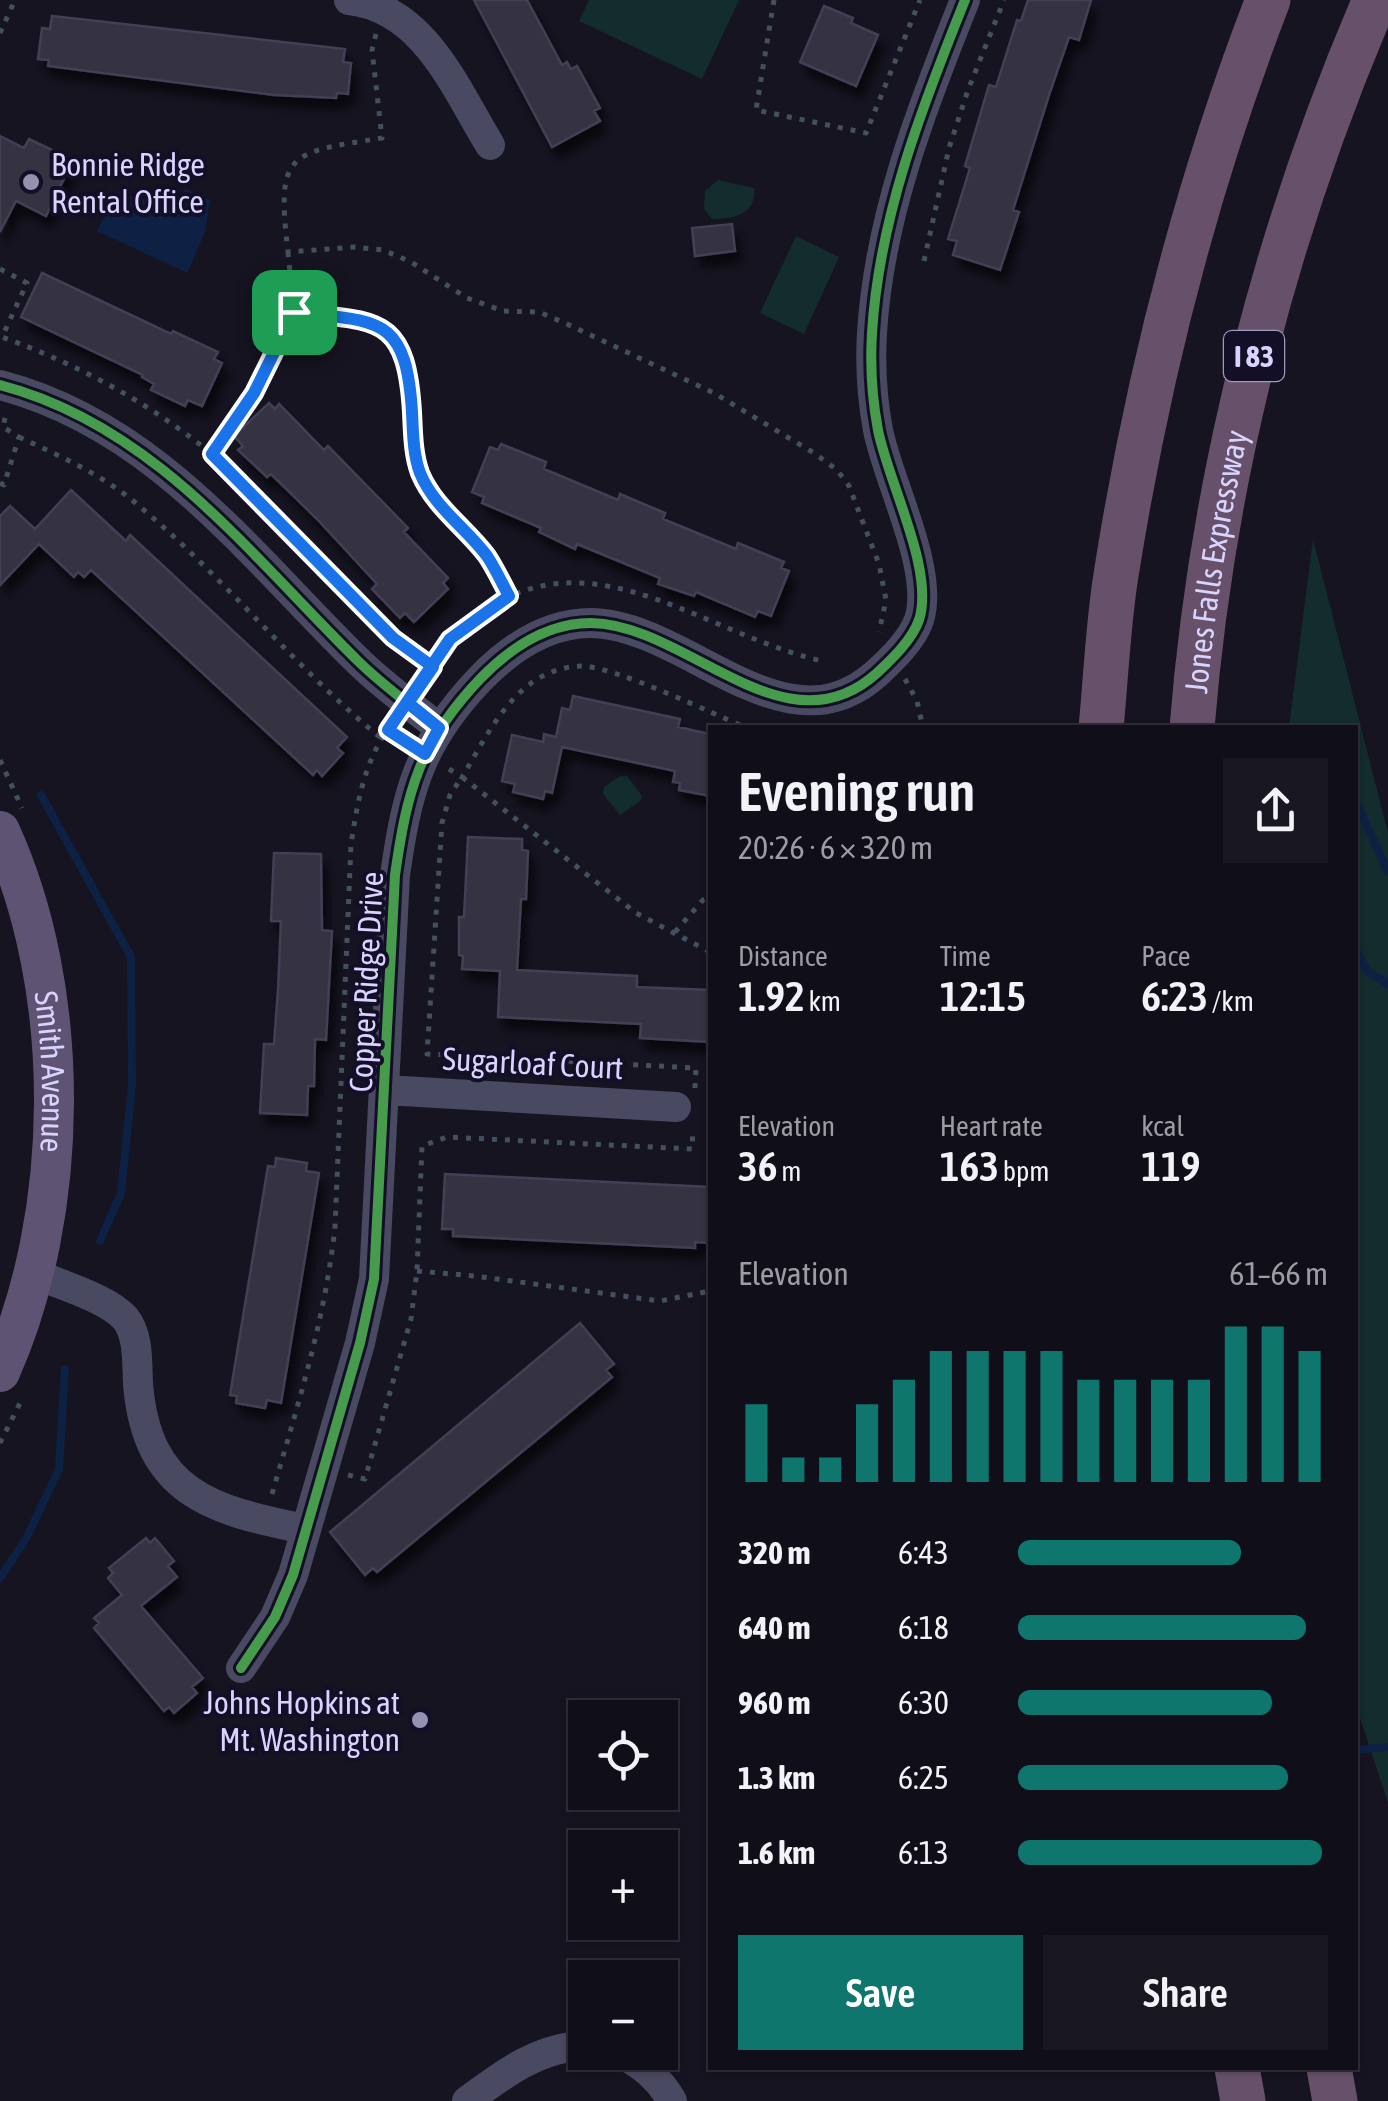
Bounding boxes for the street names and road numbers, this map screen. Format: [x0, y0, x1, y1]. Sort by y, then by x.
road number: I 83 [1224, 331, 1284, 381]
street label: Jones Falls Expressway [1177, 427, 1254, 695]
street label: Copper Ridge Drive [342, 871, 390, 1093]
street label: Smith Avenue [28, 989, 73, 1154]
street label: Sugarloaf Court [442, 1040, 624, 1086]

